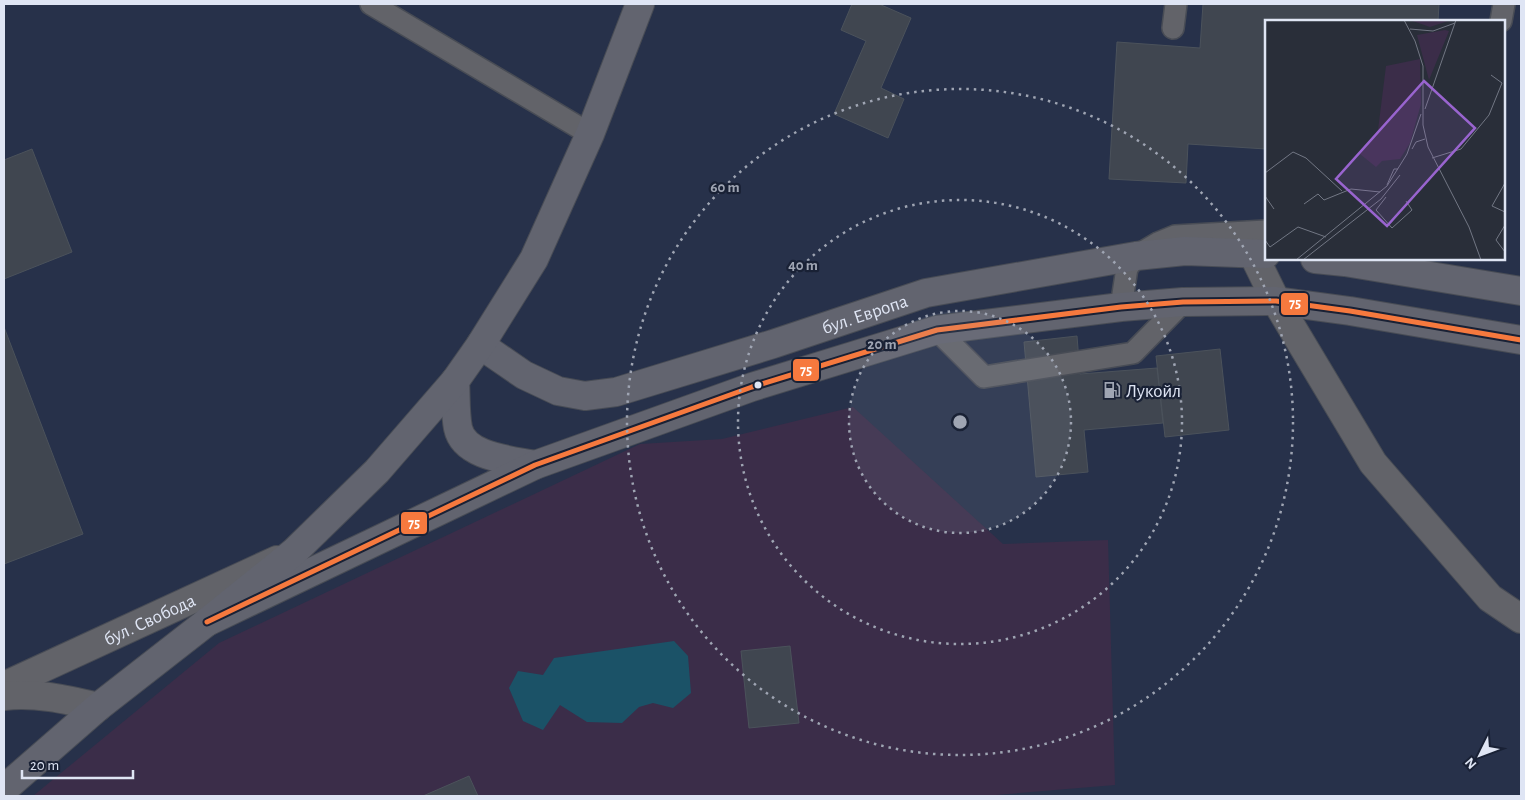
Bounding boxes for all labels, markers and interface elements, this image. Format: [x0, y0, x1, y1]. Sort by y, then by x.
inset map [1265, 20, 1505, 260]
text: 60 m [710, 180, 740, 195]
text: 40 m [788, 258, 818, 273]
street label: бул. Европа [820, 292, 911, 338]
line badge: 75 [1280, 292, 1309, 316]
text: 75 [1289, 297, 1301, 311]
text: 20 m [867, 337, 897, 352]
line badge: 75 [792, 358, 820, 382]
text: 75 [800, 364, 812, 378]
unlabelled marker [753, 380, 763, 390]
fuel station icon: Лукойл [1102, 380, 1122, 400]
place label: Лукойл [1126, 382, 1181, 401]
centre of rings [951, 413, 969, 431]
line badge: 75 [400, 511, 428, 535]
text: 75 [408, 517, 420, 531]
street label: бул. Свобода [101, 591, 199, 650]
north arrow [1455, 730, 1505, 780]
scale bar [22, 748, 134, 780]
text: N [1463, 755, 1480, 771]
text: 20 m [30, 758, 59, 773]

